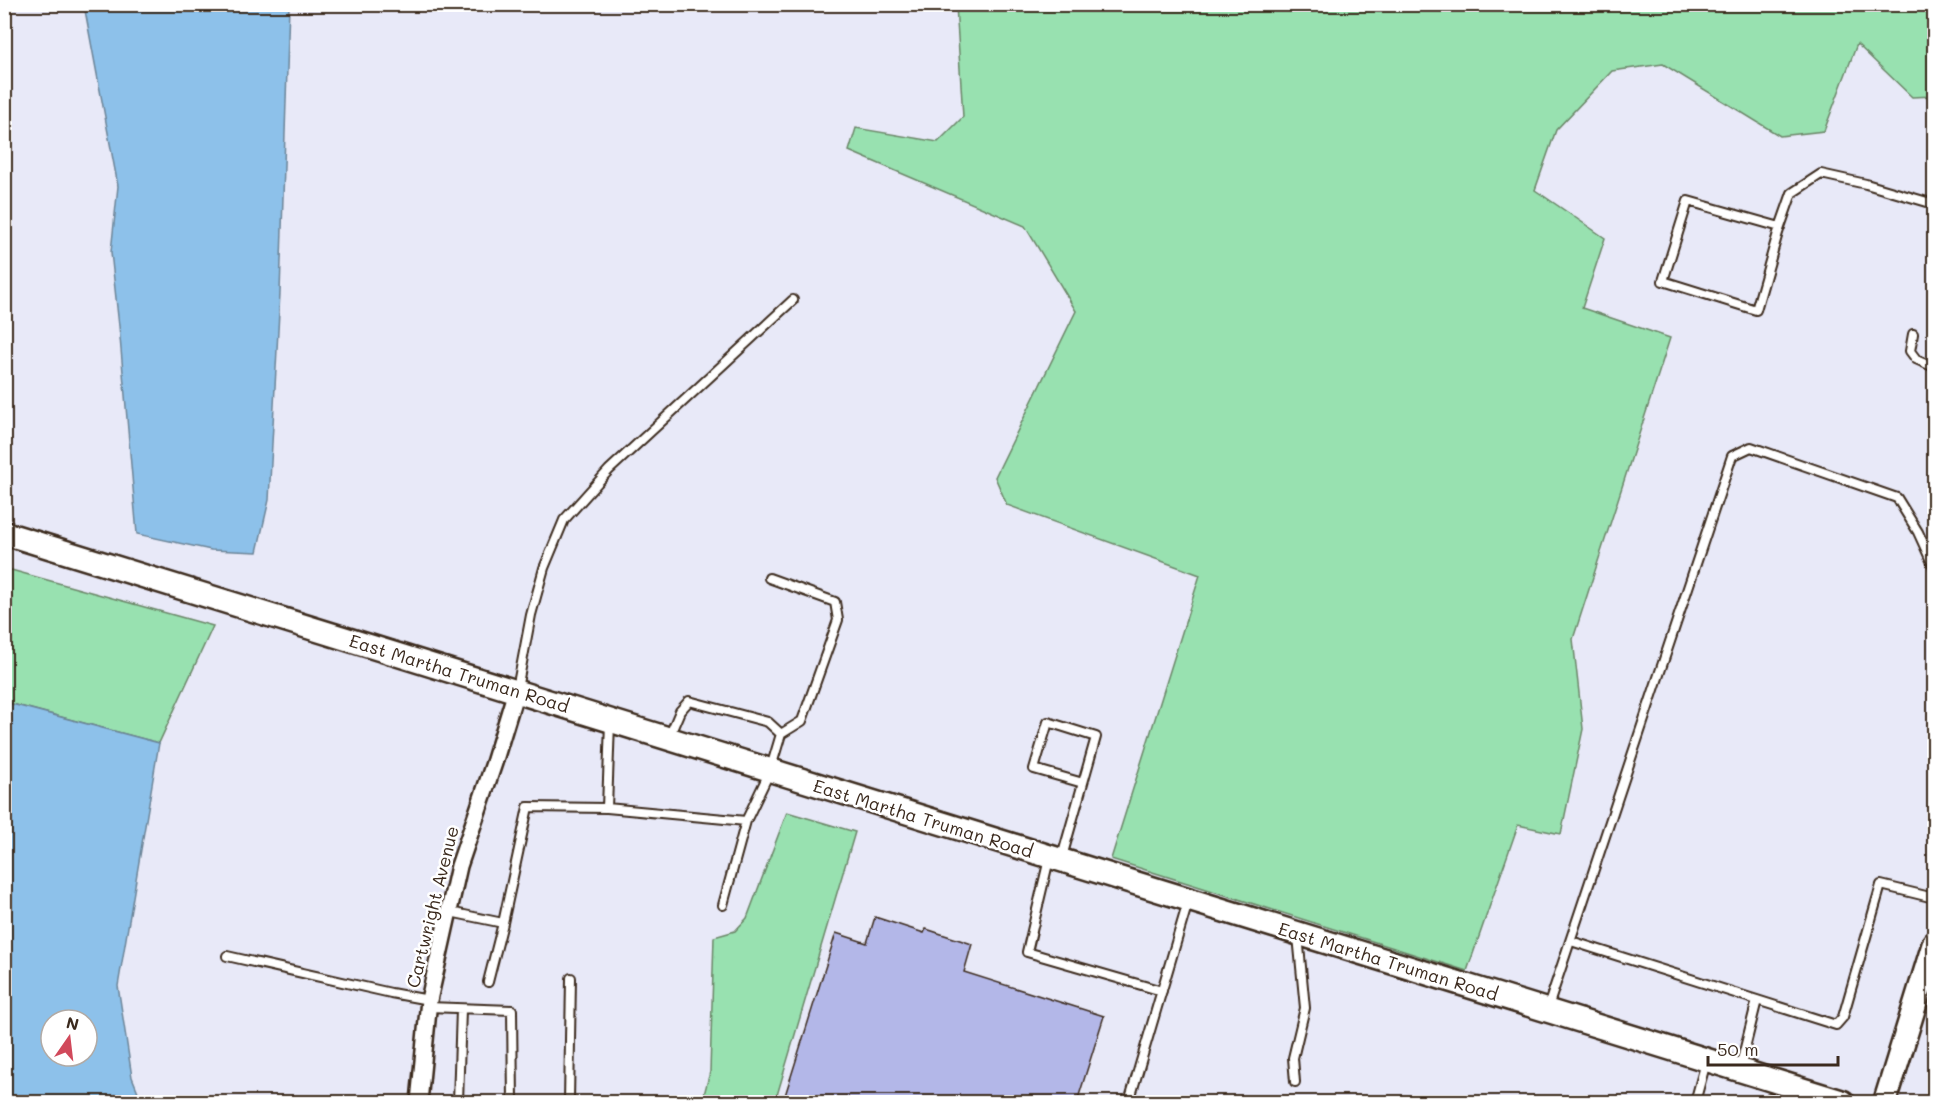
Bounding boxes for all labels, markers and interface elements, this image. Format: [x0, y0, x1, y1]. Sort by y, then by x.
street label: East Martha Truman Road [346, 628, 572, 718]
street label: East Martha Truman Road [810, 773, 1036, 863]
street label: Cartwright Avenue [400, 823, 464, 990]
street label: East Martha Truman Road [1275, 916, 1501, 1006]
north arrow [39, 1008, 99, 1068]
text: N [64, 1011, 81, 1035]
scale bar [1708, 1029, 1838, 1067]
text: 50 m [1717, 1037, 1759, 1061]

